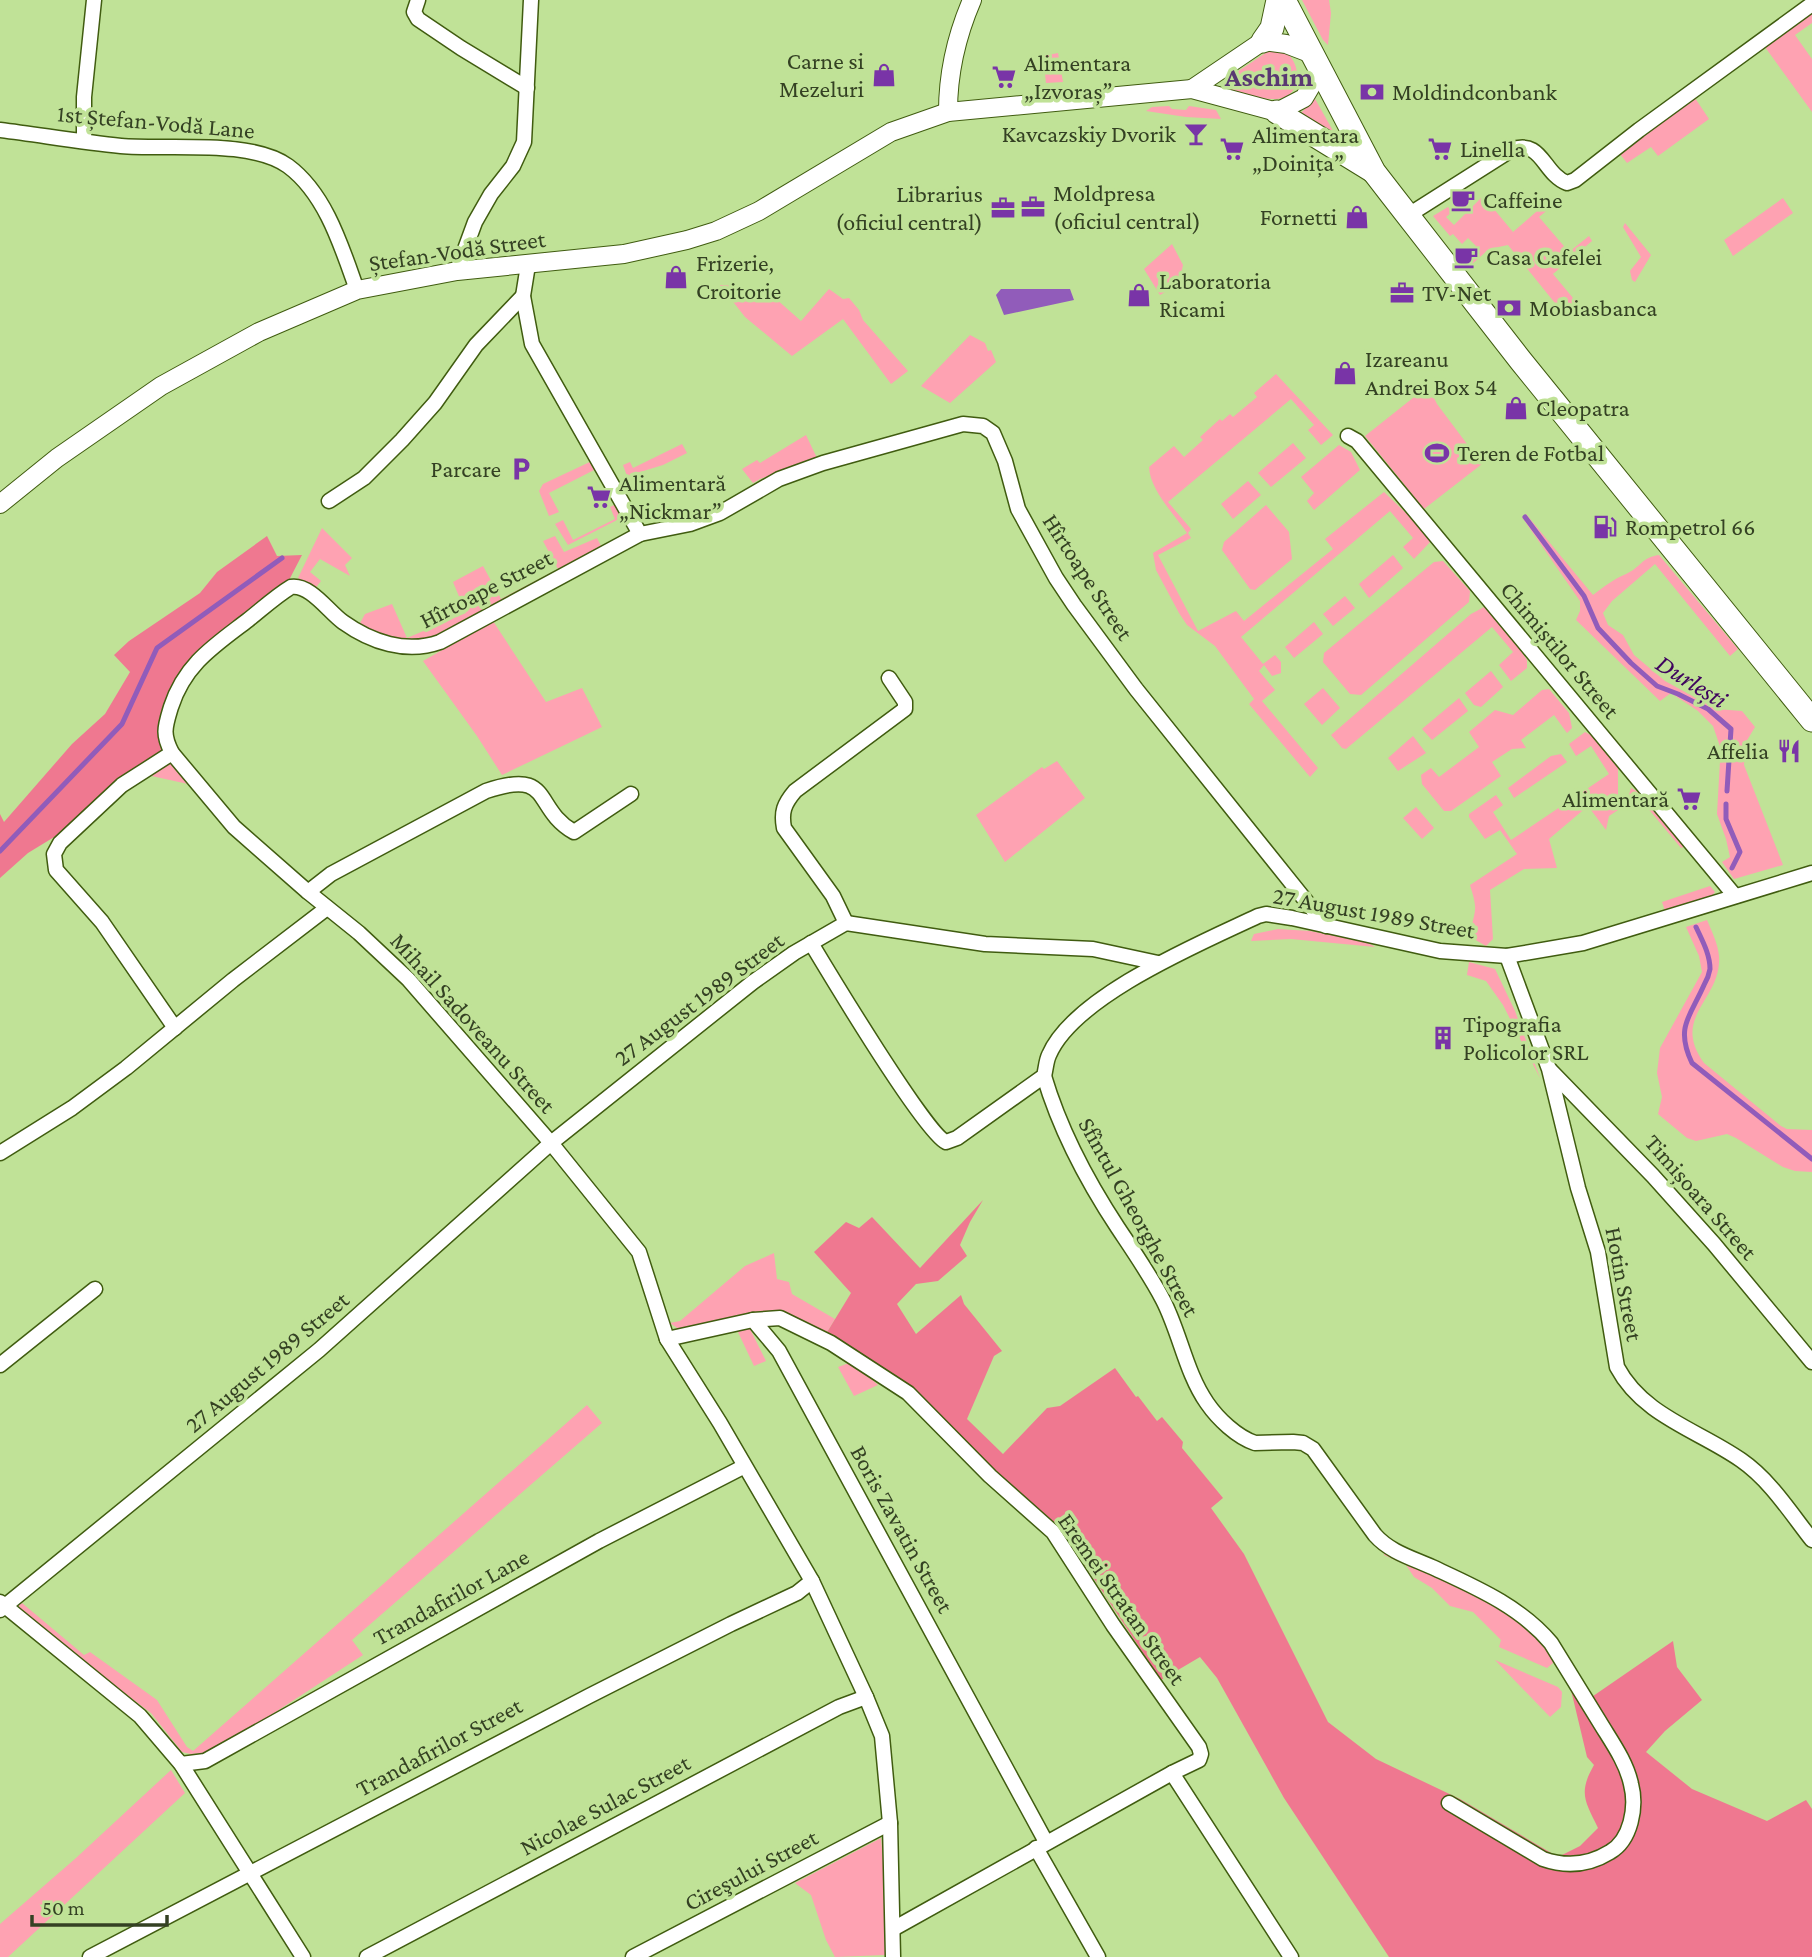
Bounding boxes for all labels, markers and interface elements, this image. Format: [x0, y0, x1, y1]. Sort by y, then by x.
place label: Carne si Mezeluri [779, 47, 864, 102]
place label: Alimentara „Izvoraș” [1024, 49, 1131, 106]
shop icon: Carne si Mezeluri [870, 61, 898, 89]
district label: Aschim [1224, 61, 1313, 92]
supermarket icon: Alimentara „Izvoraș” [990, 63, 1018, 91]
bank icon: Moldindconbank [1358, 78, 1386, 106]
place label: Moldindconbank [1392, 78, 1558, 105]
street label: 1st Ștefan-Vodă Lane [56, 99, 256, 146]
place label: Kavcazskiy Dvorik [1002, 120, 1177, 147]
bar icon: Kavcazskiy Dvorik [1182, 120, 1210, 148]
place label: Alimentara „Doinița” [1252, 121, 1359, 178]
supermarket icon: Alimentara „Doinița” [1218, 135, 1246, 163]
supermarket icon: Linella [1426, 135, 1454, 163]
place label: Linella [1460, 135, 1525, 162]
place label: Moldpresa (oficiul central) [1053, 179, 1201, 235]
place label: Librarius (oficiul central) [835, 180, 983, 236]
cafe icon: Caffeine [1449, 186, 1477, 214]
place label: Caffeine [1483, 186, 1563, 213]
office icon: Moldpresa (oficiul central) [1019, 193, 1047, 221]
office icon: Librarius (oficiul central) [989, 194, 1017, 222]
place label: Fornetti [1260, 203, 1337, 230]
shop icon: Fornetti [1343, 203, 1371, 231]
street label: Ștefan-Vodă Street [367, 225, 548, 278]
cafe icon: Casa Cafelei [1452, 243, 1480, 271]
place label: Casa Cafelei [1486, 243, 1602, 270]
place label: Frizerie, Croitorie [696, 249, 781, 304]
shop icon: Frizerie, Croitorie [662, 263, 690, 291]
place label: Laboratoria Ricami [1159, 267, 1271, 322]
office icon: TV-Net [1388, 279, 1416, 307]
place label: TV-Net [1422, 279, 1492, 306]
shop icon: Laboratoria Ricami [1125, 281, 1153, 309]
bank icon: Mobiasbanca [1495, 294, 1523, 322]
place label: Mobiasbanca [1529, 294, 1657, 321]
place label: Izareanu Andrei Box 54 [1365, 345, 1498, 400]
shop icon: Izareanu Andrei Box 54 [1331, 359, 1359, 387]
shop icon: Cleopatra [1502, 394, 1530, 422]
place label: Cleopatra [1536, 394, 1630, 421]
sports icon: Teren de Fotbal [1423, 439, 1451, 467]
place label: Teren de Fotbal [1457, 439, 1604, 466]
place label: Parcare [431, 455, 501, 482]
parking icon: Parcare [507, 455, 535, 483]
place label: Alimentară „Nickmar” [619, 469, 726, 524]
supermarket icon: Alimentară „Nickmar” [585, 483, 613, 511]
street label: Hîrtoape Street [1038, 508, 1140, 646]
fuel station icon: Rompetrol 66 [1591, 513, 1619, 541]
place label: Rompetrol 66 [1625, 513, 1755, 540]
street label: Hîrtoape Street [415, 543, 558, 634]
street label: Chimiștilor Street [1494, 576, 1626, 726]
water label: Durlești [1650, 648, 1733, 715]
place label: Affelia [1707, 737, 1769, 764]
restaurant icon: Affelia [1775, 737, 1803, 765]
place label: Alimentară [1562, 785, 1669, 812]
supermarket icon: Alimentară [1675, 785, 1703, 813]
street label: 27 August 1989 Street [1271, 881, 1478, 944]
street label: 27 August 1989 Street [609, 926, 789, 1071]
street label: Mihail Sadoveanu Street [385, 927, 562, 1119]
place label: Tipografia Policolor SRL [1463, 1010, 1589, 1065]
building icon: Tipografia Policolor SRL [1429, 1024, 1457, 1052]
street label: Sfîntul Gheorghe Street [1073, 1113, 1206, 1322]
street label: Timișoara Street [1638, 1128, 1764, 1267]
street label: Hotin Street [1600, 1225, 1649, 1344]
street label: 27 August 1989 Street [180, 1285, 355, 1438]
street label: Boris Zavatin Street [845, 1440, 960, 1618]
street label: Eremei Stratan Street [1053, 1508, 1192, 1691]
street label: Trandafirilor Lane [368, 1543, 534, 1651]
street label: Trandafirilor Street [351, 1691, 527, 1802]
street label: Nicolae Sulac Street [515, 1748, 695, 1861]
street label: Cireşului Street [679, 1823, 823, 1916]
scale bar [32, 1884, 166, 1928]
text: 50 m [42, 1896, 85, 1920]

